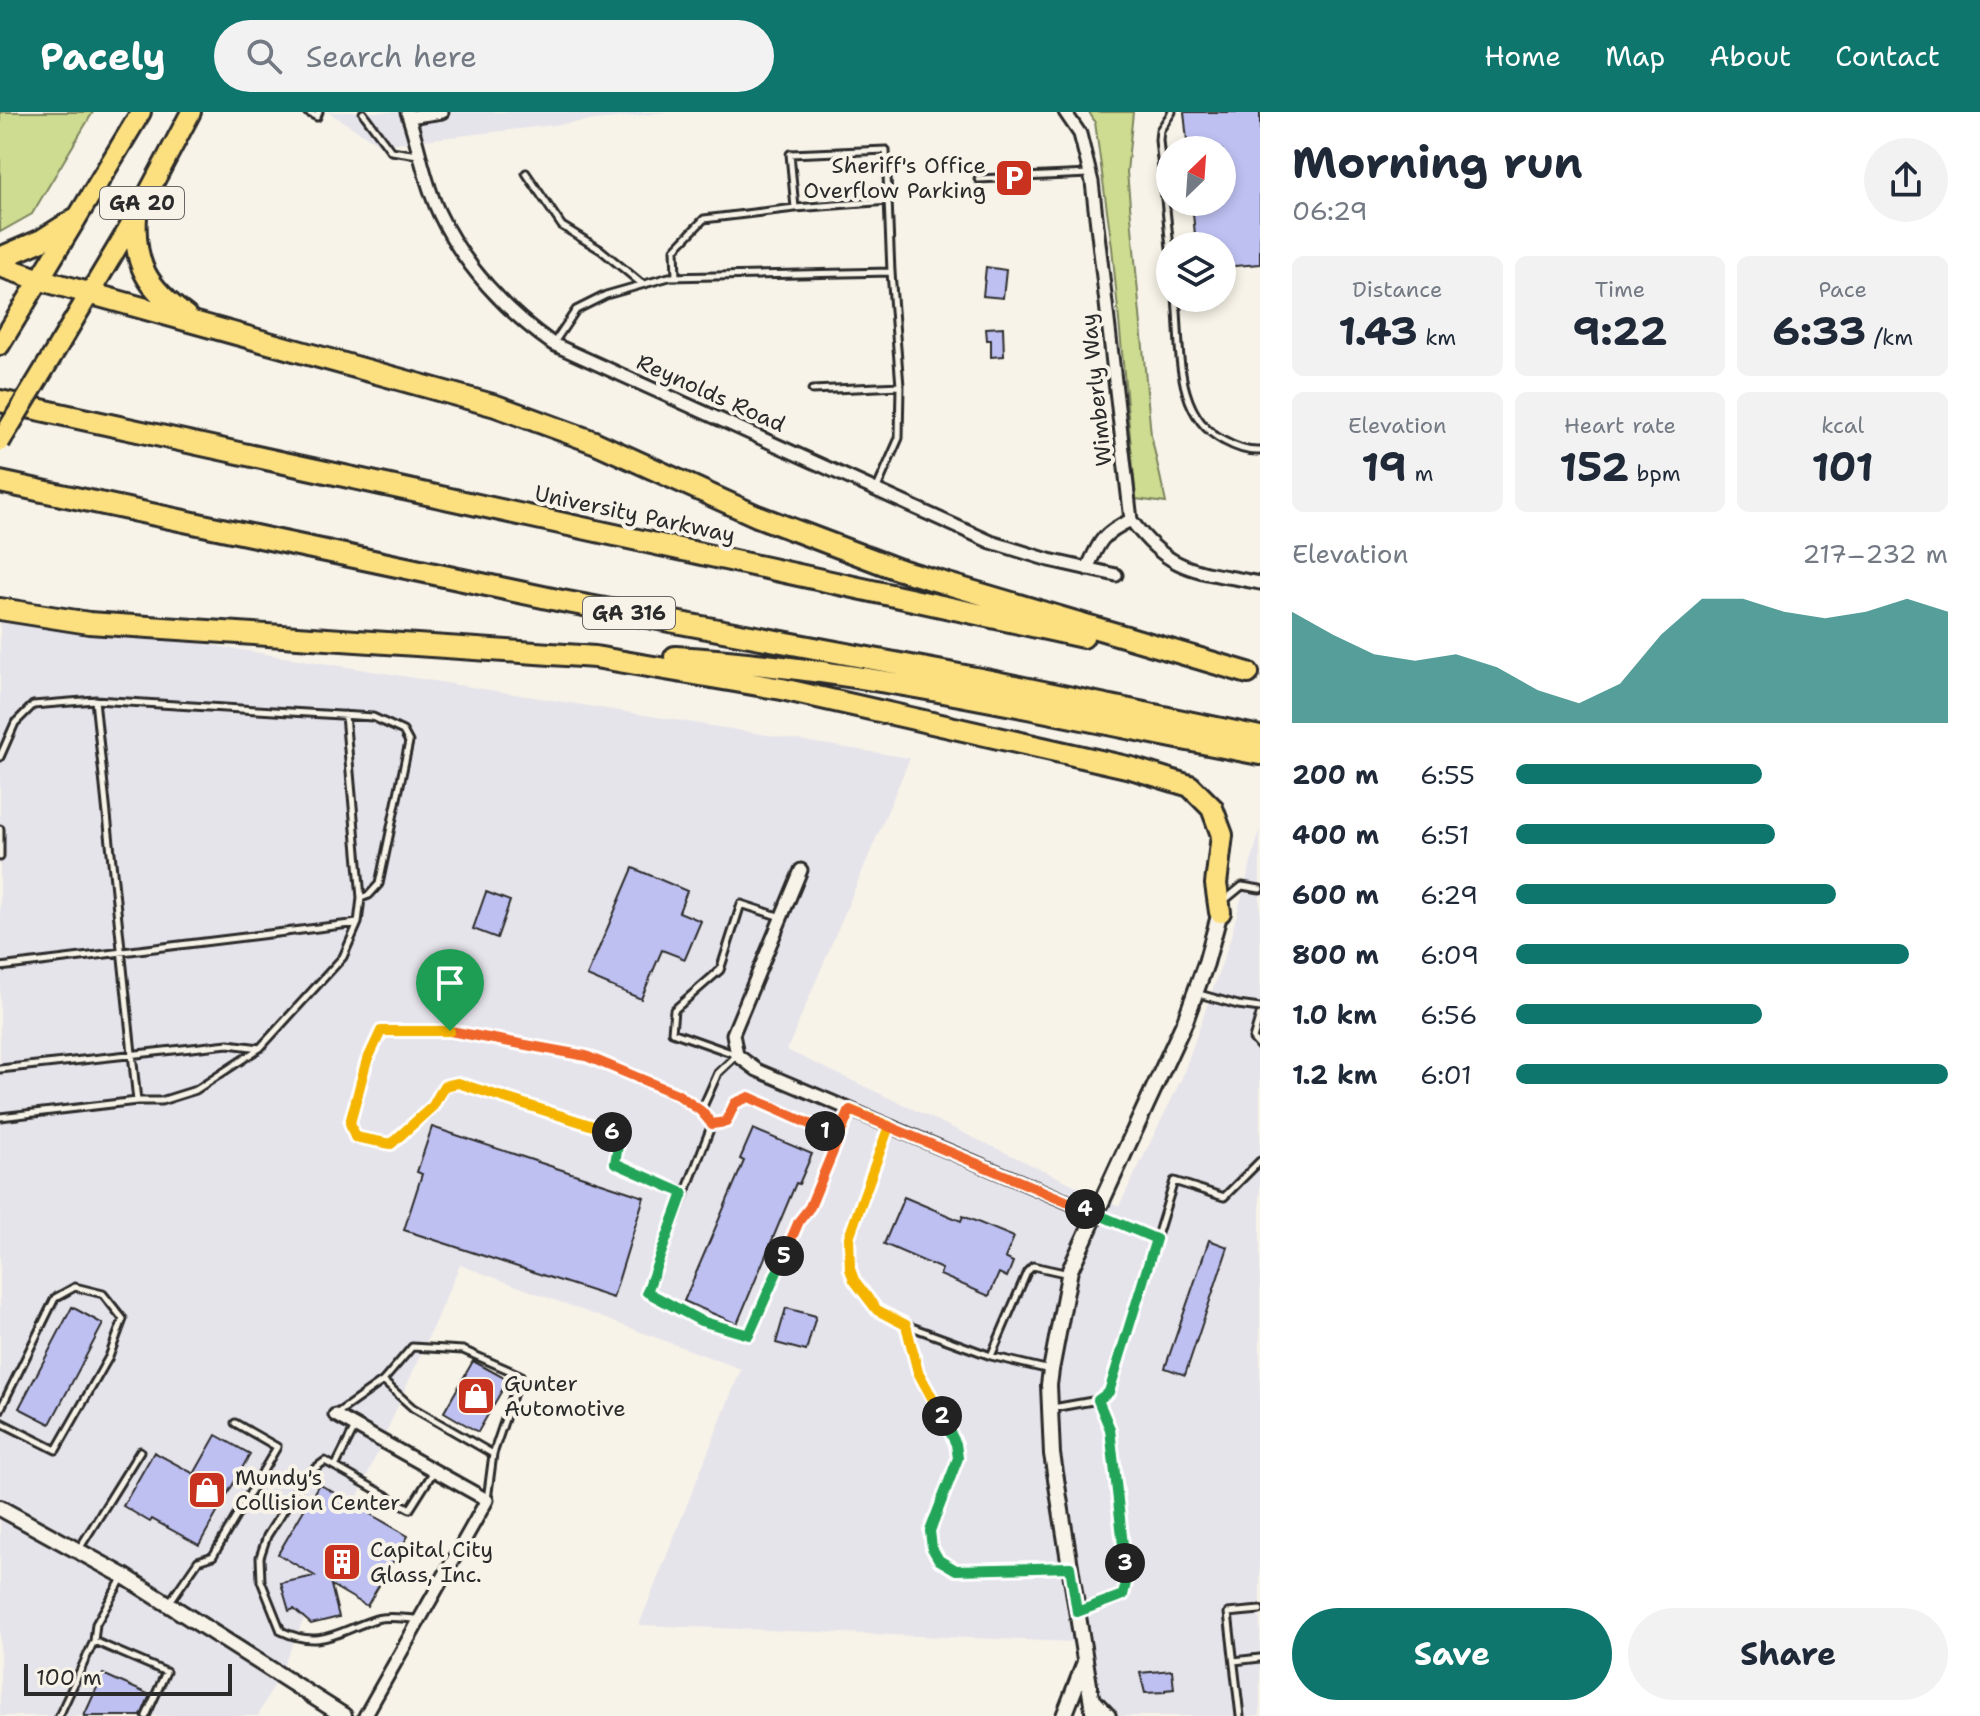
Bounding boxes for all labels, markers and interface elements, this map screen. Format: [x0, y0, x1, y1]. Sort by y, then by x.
search box [214, 20, 774, 92]
text: Pacely [40, 31, 166, 82]
icon: search [242, 34, 286, 78]
text: Search here [306, 36, 477, 77]
text: Home [1484, 37, 1561, 75]
text: Map [1605, 37, 1665, 75]
text: About [1709, 37, 1791, 75]
text: Contact [1835, 37, 1940, 75]
text: Morning run [1292, 133, 1583, 192]
north arrow [1156, 136, 1236, 216]
map controls [1156, 136, 1236, 312]
button: share [1864, 138, 1948, 222]
place label: Sheriff's Office Overflow Parking [803, 151, 986, 205]
parking icon: Sheriff's Office Overflow Parking [993, 157, 1035, 199]
road number: GA 20 [100, 187, 184, 219]
text: 06:29 [1292, 193, 1368, 228]
button: layers [1156, 232, 1236, 312]
text: Distance [1352, 275, 1442, 304]
text: Time [1595, 275, 1645, 304]
text: Pace [1818, 275, 1867, 304]
text: 1.43 [1338, 304, 1418, 358]
text: 9:22 [1573, 304, 1667, 358]
text: 6:33 [1772, 304, 1866, 358]
street label: Wimberly Way [1074, 312, 1118, 468]
text: km [1418, 323, 1456, 352]
text: /km [1866, 323, 1913, 352]
street label: Reynolds Road [632, 347, 790, 439]
text: Elevation [1348, 411, 1447, 440]
text: Heart rate [1564, 411, 1676, 440]
text: kcal [1821, 411, 1864, 440]
text: 19 [1361, 440, 1407, 494]
text: 152 [1559, 440, 1629, 494]
text: 101 [1812, 440, 1874, 494]
text: m [1407, 459, 1433, 488]
text: bpm [1629, 459, 1681, 488]
street label: University Parkway [532, 479, 738, 549]
text: Elevation [1292, 536, 1408, 571]
text: 217–232 m [1802, 536, 1948, 571]
road number: GA 316 [583, 597, 675, 629]
text: 200 m [1292, 757, 1379, 792]
text: 6:55 [1420, 757, 1475, 792]
text: 400 m [1292, 817, 1379, 852]
text: 6:51 [1420, 817, 1470, 852]
text: 600 m [1292, 877, 1379, 912]
text: 6:29 [1420, 877, 1478, 912]
text: 800 m [1292, 937, 1379, 972]
text: 6:09 [1420, 937, 1479, 972]
pin [416, 949, 484, 1031]
icon: arrive [428, 961, 472, 1005]
text: 1.0 km [1292, 997, 1377, 1032]
text: 6:56 [1420, 997, 1478, 1032]
text: 1.2 km [1292, 1057, 1377, 1092]
text: 6:01 [1420, 1057, 1472, 1092]
pin: 1 [805, 1111, 845, 1151]
pin: 6 [592, 1112, 632, 1152]
text: 1 [820, 1116, 830, 1145]
text: 6 [604, 1117, 620, 1146]
pin: 4 [1065, 1189, 1105, 1229]
text: 4 [1077, 1194, 1093, 1223]
pin: 5 [764, 1236, 804, 1276]
text: 5 [777, 1241, 791, 1270]
place label: Gunter Automotive [504, 1369, 626, 1423]
shop icon: Gunter Automotive [455, 1375, 497, 1417]
pin: 2 [922, 1396, 962, 1436]
text: 2 [934, 1401, 950, 1430]
place label: Mundy's Collision Center [235, 1463, 401, 1517]
shop icon: Mundy's Collision Center [186, 1469, 228, 1511]
place label: Capital City Glass, Inc. [370, 1535, 493, 1589]
building icon: Capital City Glass, Inc. [321, 1541, 363, 1583]
pin: 3 [1105, 1543, 1145, 1583]
text: 3 [1117, 1548, 1133, 1577]
button: Save [1292, 1608, 1612, 1700]
button: Share [1628, 1608, 1948, 1700]
scale bar [24, 1660, 232, 1696]
text: 100 m [36, 1663, 102, 1692]

